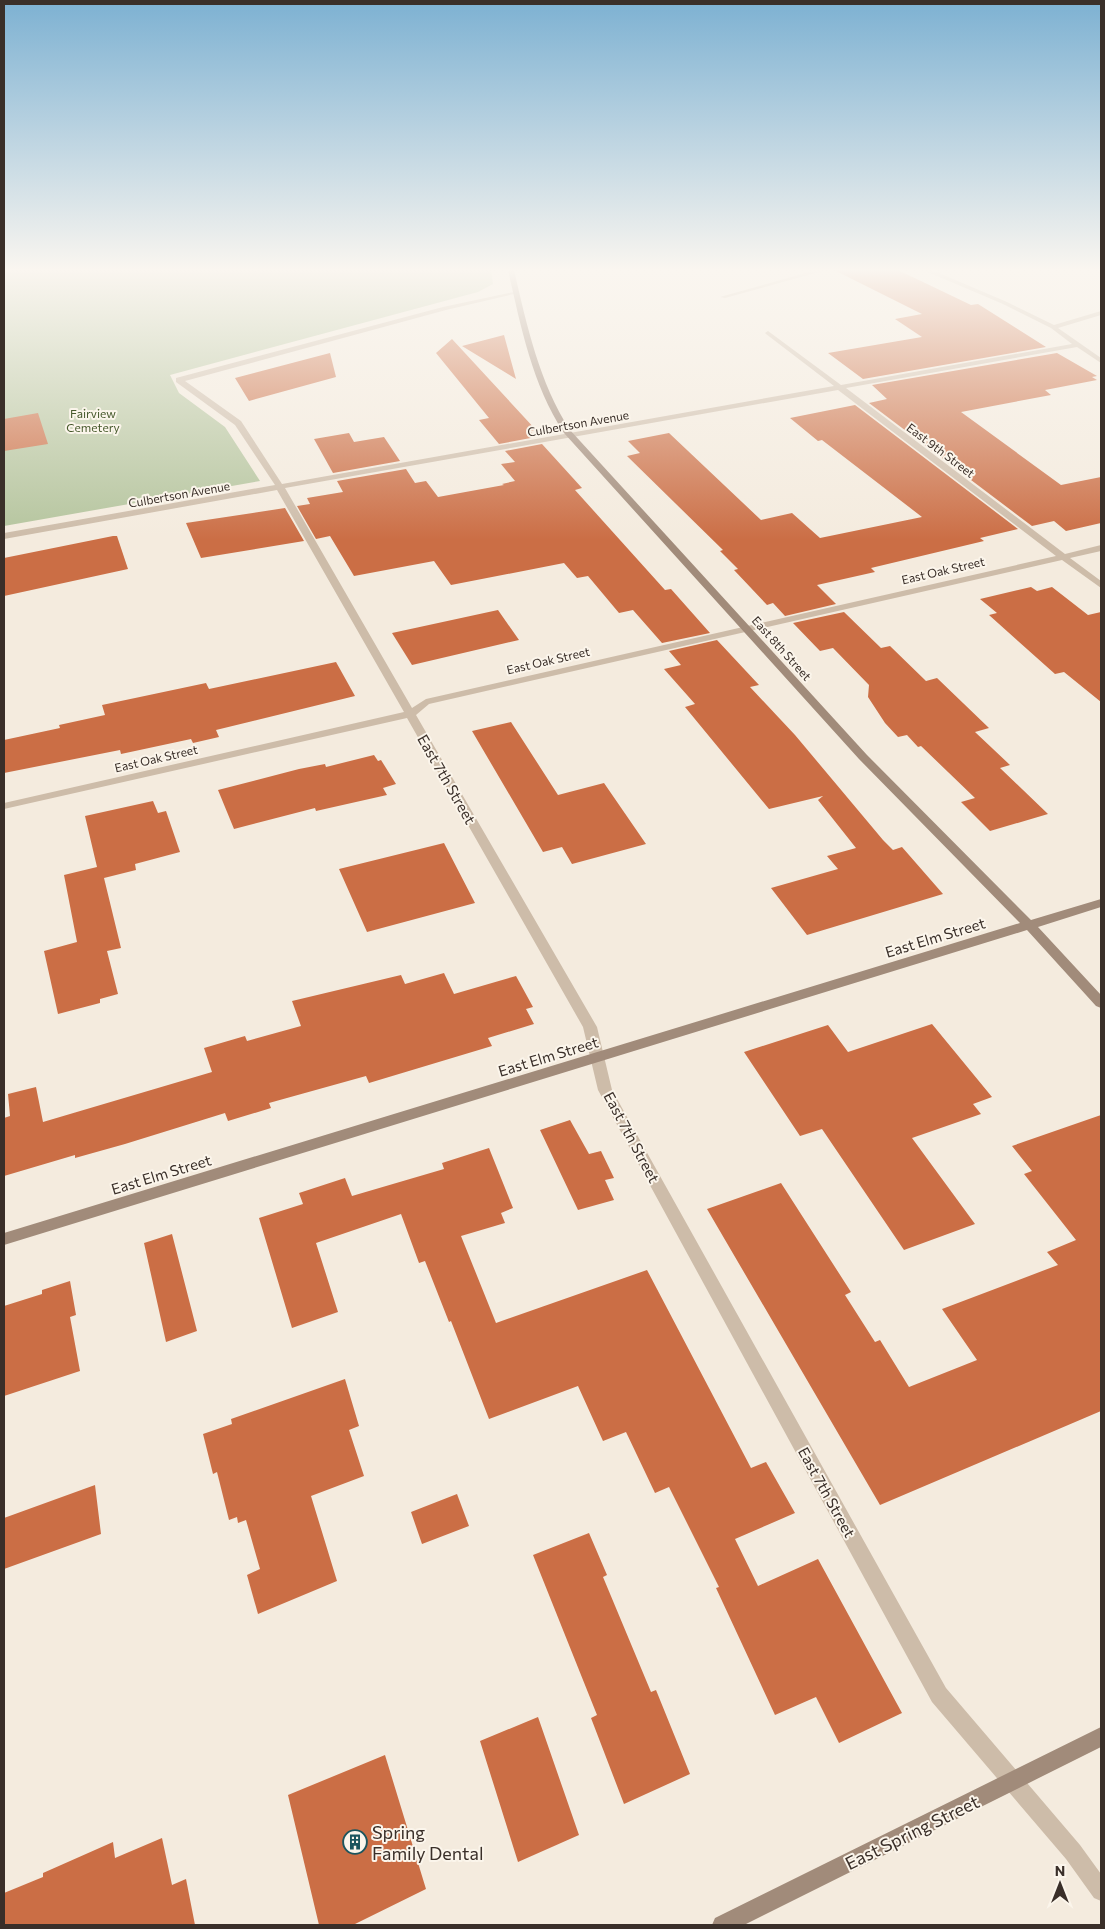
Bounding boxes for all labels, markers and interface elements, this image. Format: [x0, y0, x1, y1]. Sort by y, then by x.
park label: Fairview Cemetery [66, 406, 120, 434]
street label: Culbertson Avenue [526, 407, 630, 439]
street label: East 9th Street [904, 420, 978, 480]
street label: Culbertson Avenue [127, 478, 231, 510]
street label: East Oak Street [900, 554, 986, 586]
street label: East 8th Street [750, 613, 814, 683]
street label: East Oak Street [505, 644, 591, 676]
street label: East 7th Street [414, 731, 480, 827]
street label: East Oak Street [113, 742, 199, 774]
street label: East Elm Street [883, 913, 987, 961]
street label: East Elm Street [496, 1032, 600, 1080]
street label: East 7th Street [600, 1088, 664, 1186]
street label: East Elm Street [109, 1150, 213, 1198]
street label: East 7th Street [795, 1444, 859, 1540]
street label: East Spring Street [841, 1790, 983, 1874]
place label: Spring Family Dental [372, 1821, 483, 1864]
building icon: Spring Family Dental [342, 1829, 368, 1855]
north arrow [1035, 1859, 1085, 1909]
text: N [1055, 1862, 1065, 1879]

